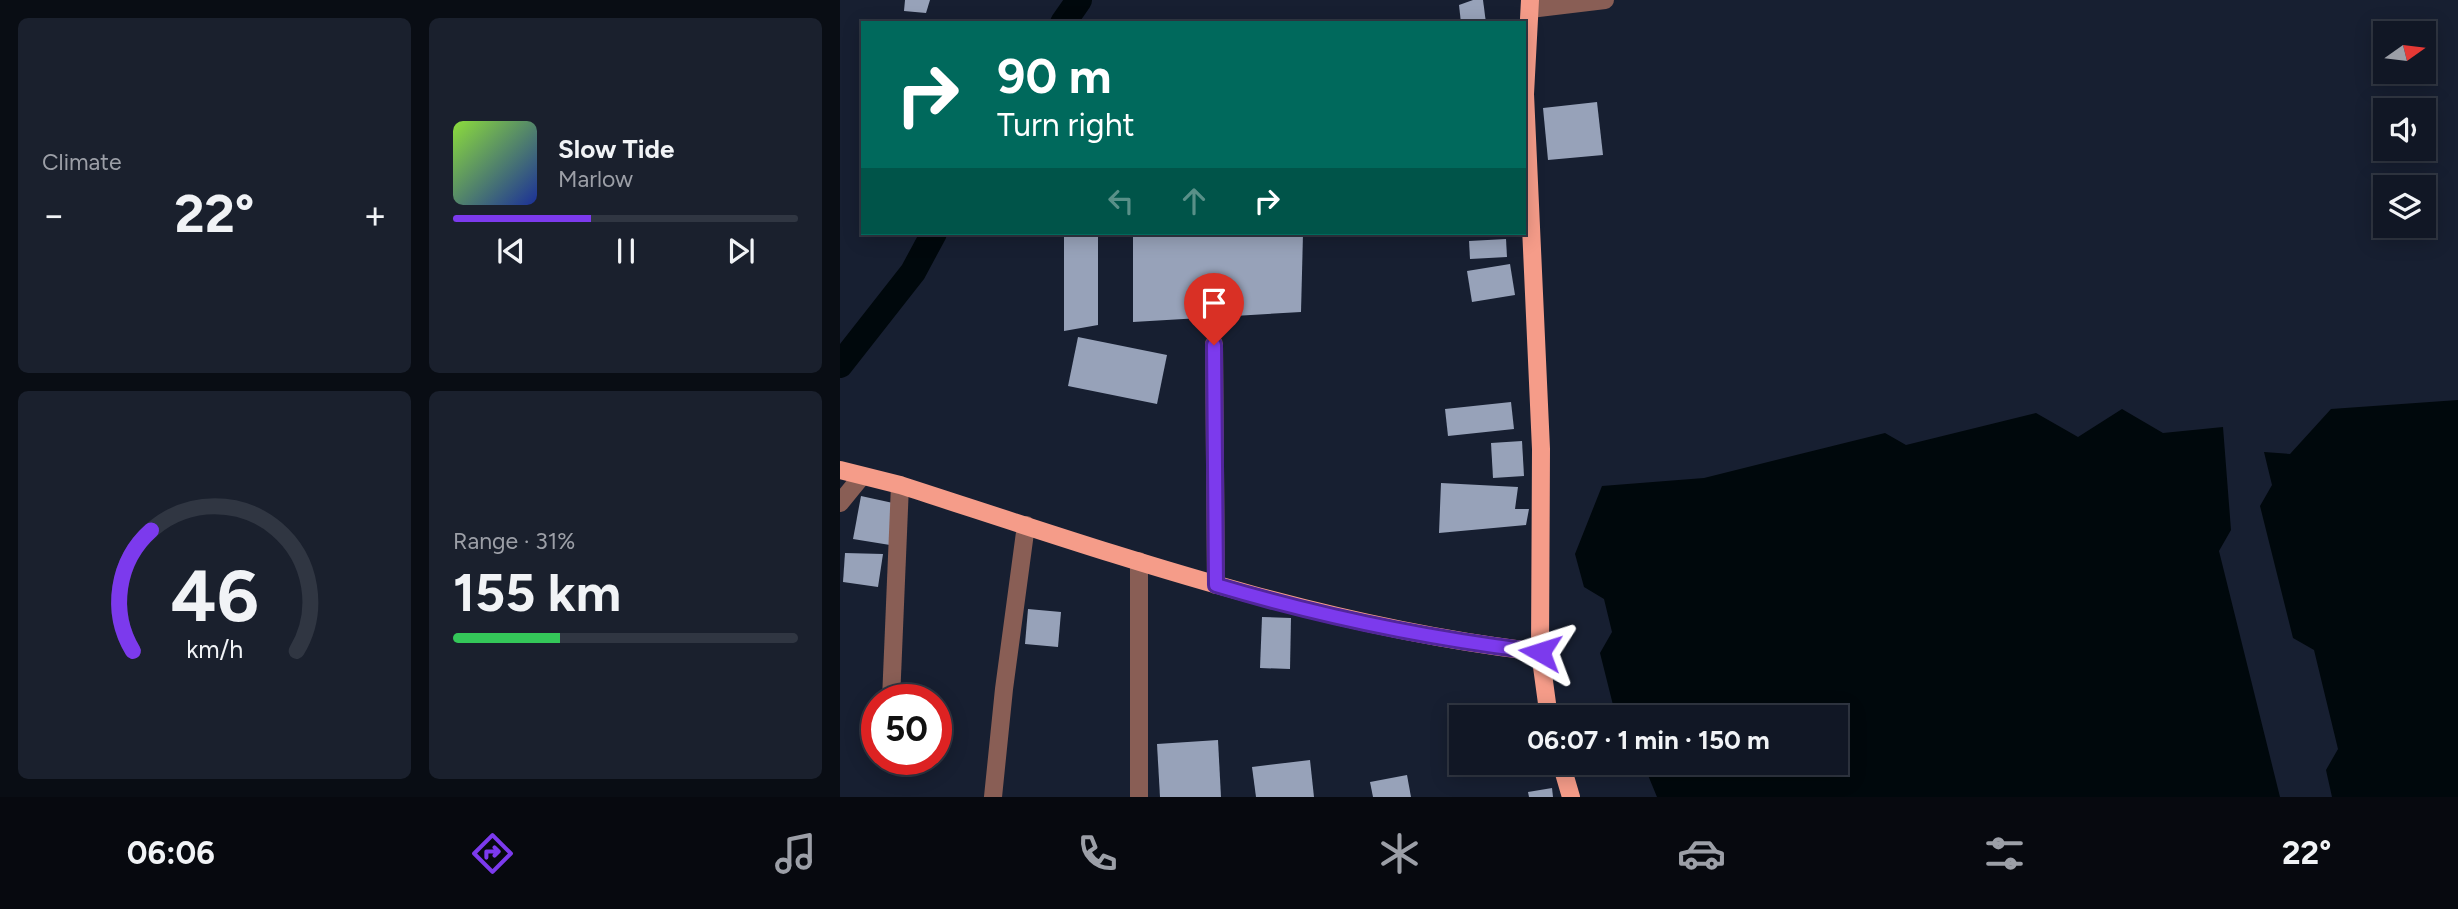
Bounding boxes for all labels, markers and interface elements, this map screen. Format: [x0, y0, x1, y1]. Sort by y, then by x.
north arrow [2373, 21, 2436, 84]
map controls [2373, 21, 2436, 238]
text: 90 m [997, 46, 1112, 105]
icon: right [882, 49, 973, 140]
button: sound [2373, 98, 2436, 161]
text: Turn right [997, 106, 1135, 144]
text: Slow Tide [558, 133, 674, 165]
text: Climate [42, 148, 121, 176]
text: Marlow [558, 165, 633, 193]
button: layers [2373, 175, 2436, 238]
icon: left [1102, 182, 1140, 220]
icon: ahead [1175, 182, 1213, 220]
icon: right [1248, 182, 1286, 220]
text: 22° [175, 183, 254, 245]
text: − [42, 192, 66, 238]
text: + [363, 192, 387, 238]
icon: previous [492, 232, 530, 270]
icon: pause [607, 232, 645, 270]
icon: next [722, 232, 760, 270]
pin [1184, 273, 1244, 345]
icon: arrive [1195, 284, 1233, 322]
text: Range · 31% [453, 527, 575, 555]
text: 46 [170, 552, 259, 639]
text: 155 km [453, 562, 621, 624]
position arrow [1503, 615, 1577, 689]
text: km/h [186, 634, 243, 664]
speed limit sign: 50 [861, 684, 952, 775]
text: 06:07 · 1 min · 150 m [1527, 724, 1770, 756]
icon: directions [468, 829, 517, 878]
icon: music [771, 829, 820, 878]
icon: phone [1073, 829, 1122, 878]
icon: climate [1375, 829, 1424, 878]
icon: car [1677, 829, 1726, 878]
icon: filters [1980, 829, 2029, 878]
text: 06:06 [127, 834, 215, 872]
text: 22° [2282, 834, 2331, 872]

